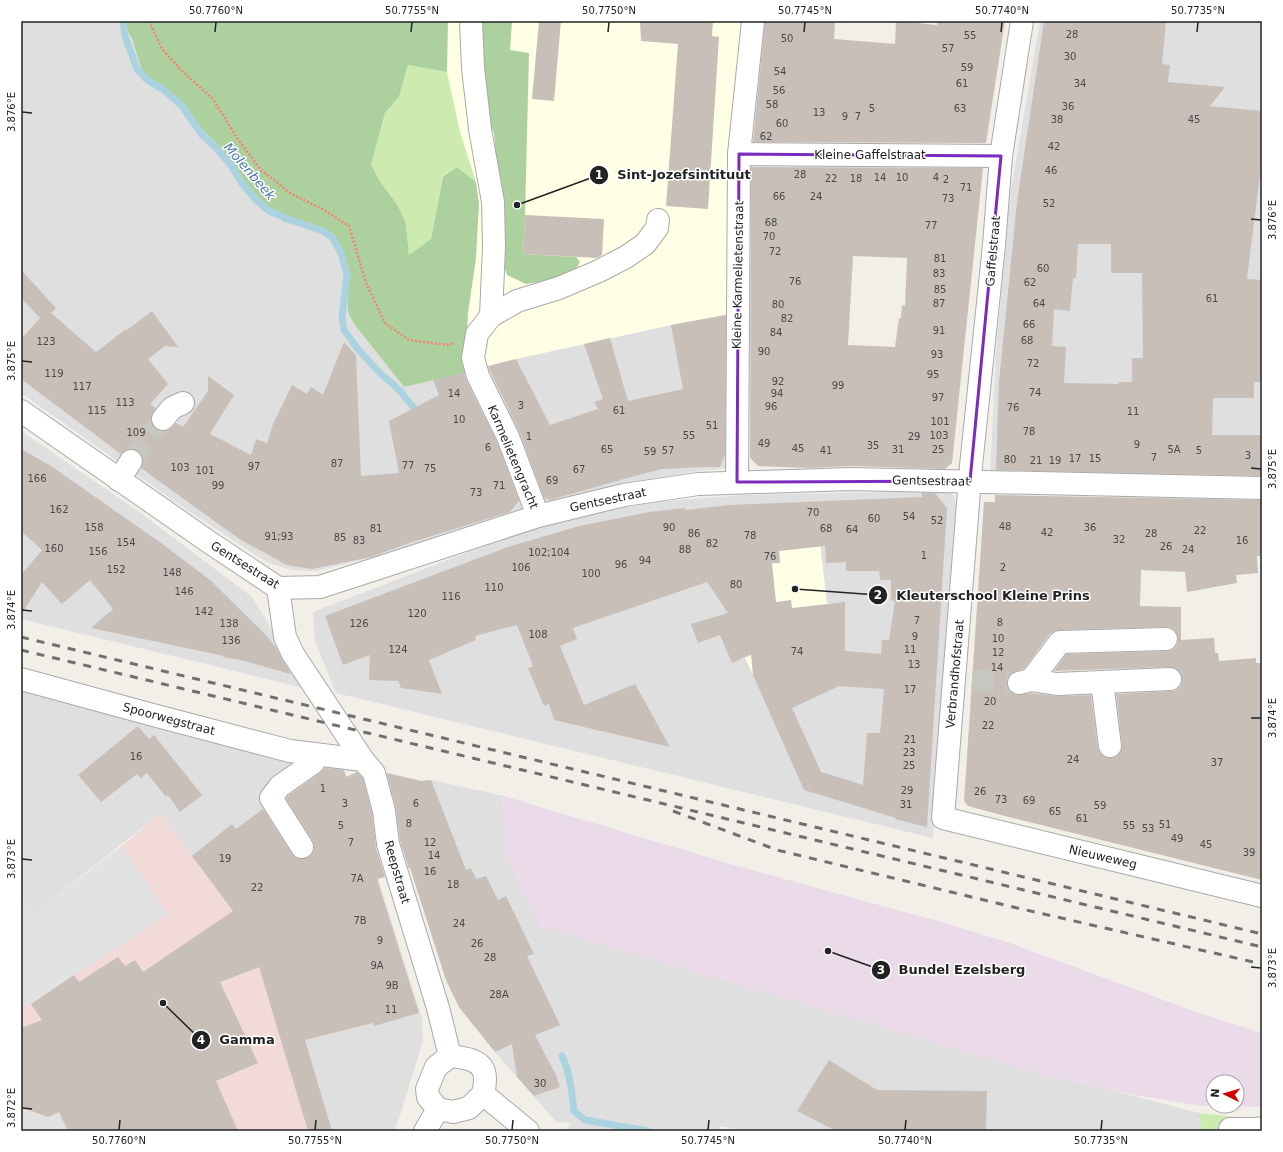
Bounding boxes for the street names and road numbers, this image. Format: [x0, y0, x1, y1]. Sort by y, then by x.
street label: Kleine Gaffelstraat [814, 148, 926, 162]
street label: Kleine Karmelietenstraat [730, 200, 746, 349]
street label: Gaffelstraat [983, 215, 1003, 287]
street label: Karmelietengracht [485, 403, 541, 511]
street label: Gentsestraat [892, 473, 970, 489]
street label: Gentsestraat [568, 485, 648, 515]
street label: Gentsestraat [208, 538, 282, 592]
street label: Verbrandhofstraat [943, 619, 967, 729]
street label: Spoorwegstraat [121, 700, 217, 738]
street label: Reepstraat [381, 839, 413, 906]
street label: Nieuweweg [1068, 842, 1138, 872]

